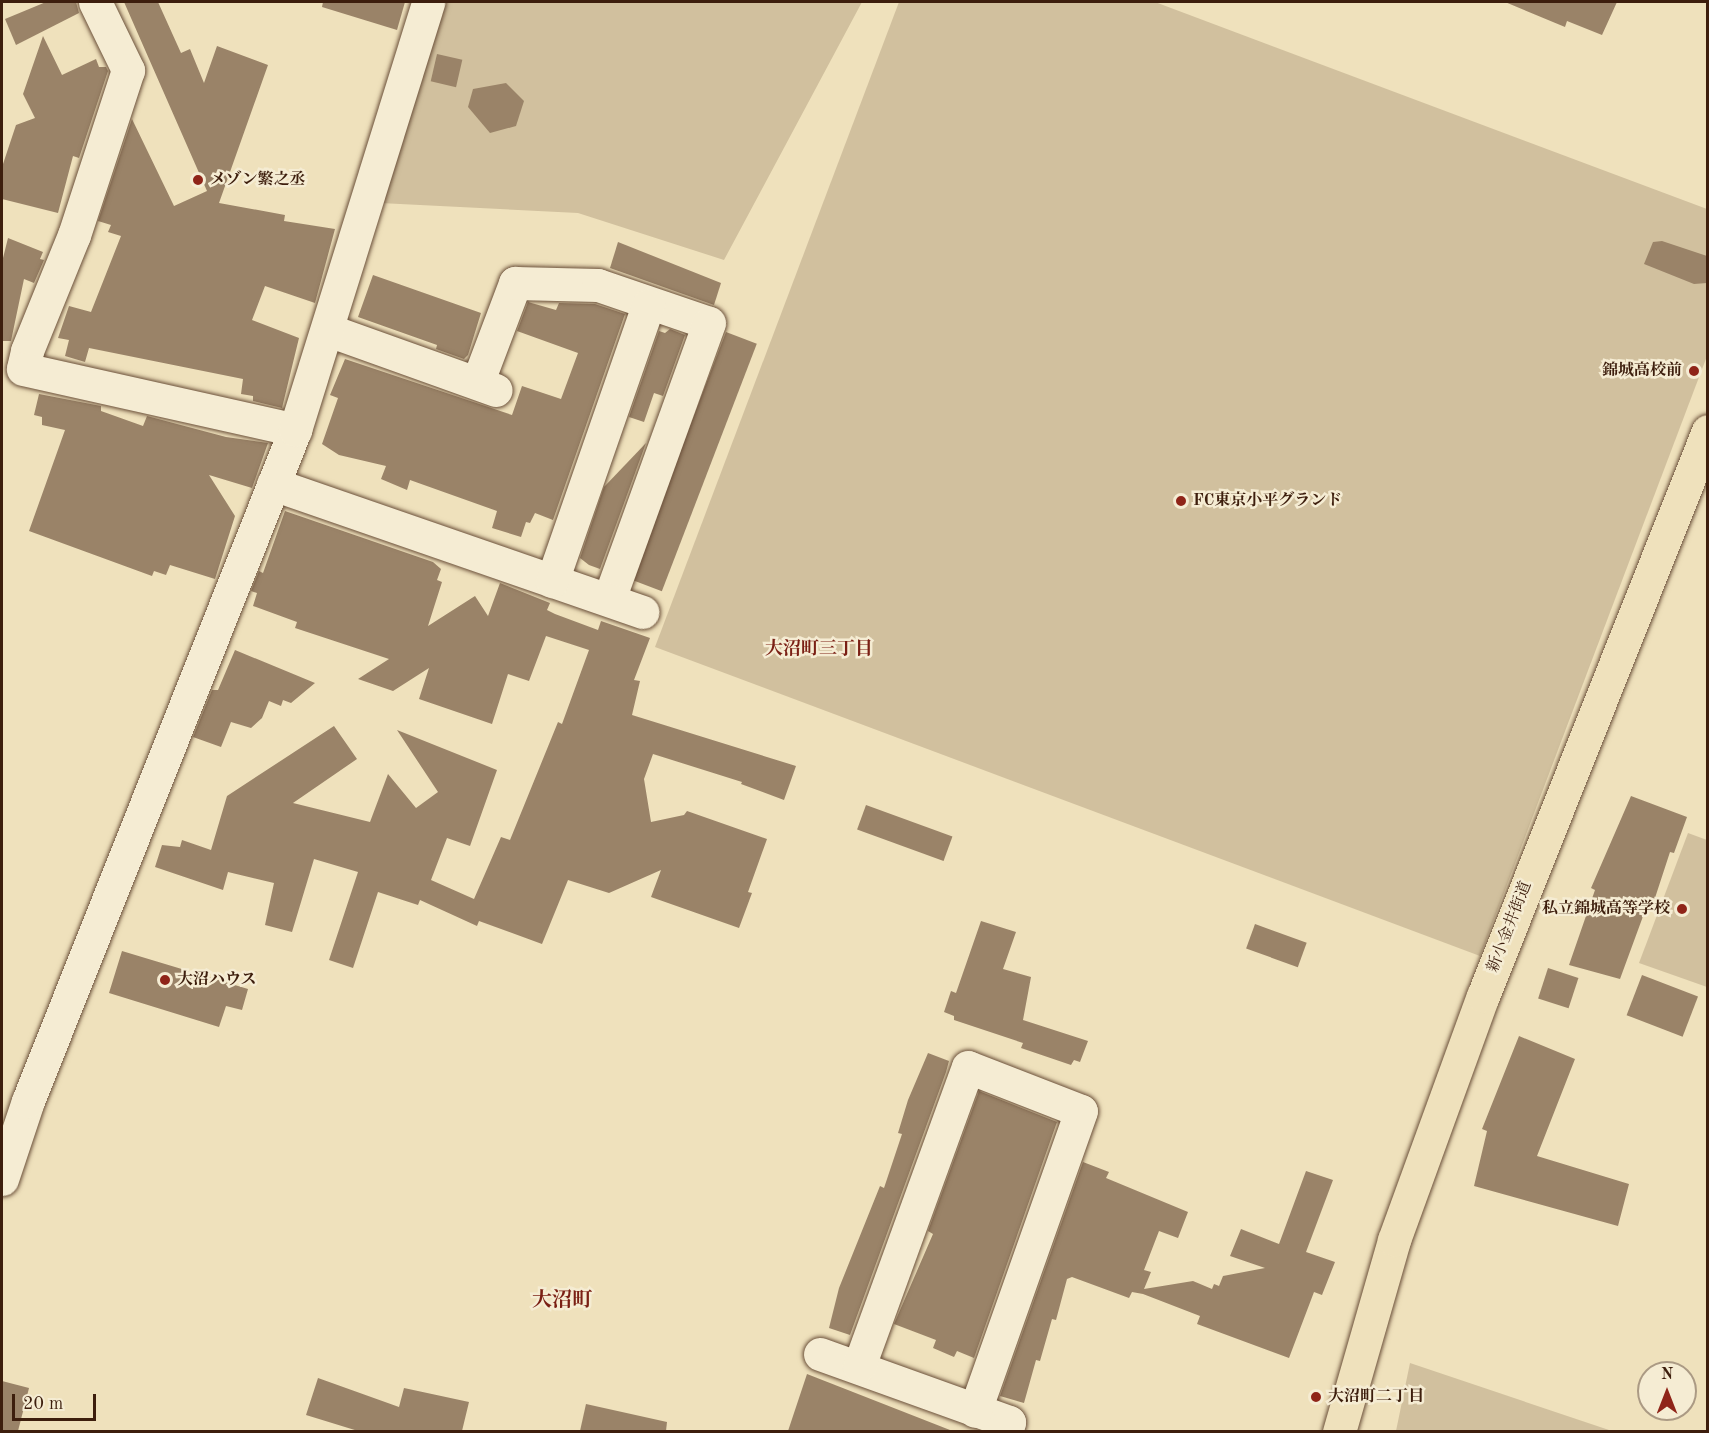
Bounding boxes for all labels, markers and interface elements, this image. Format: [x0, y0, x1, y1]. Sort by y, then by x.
place label: メゾン繁之丞 [210, 170, 306, 190]
marker: メゾン繁之丞 [191, 173, 205, 187]
place label: 錦城高校前 [1602, 361, 1682, 381]
marker: 錦城高校前 [1687, 364, 1701, 378]
place label: FC東京小平グランド [1193, 491, 1342, 511]
marker: FC東京小平グランド [1174, 494, 1188, 508]
district label: 大沼町三丁目 [765, 638, 873, 660]
street label: 新小金井街道 [1484, 879, 1536, 975]
place label: 私立錦城高等学校 [1542, 899, 1670, 919]
marker: 私立錦城高等学校 [1675, 902, 1689, 916]
place label: 大沼ハウス [177, 970, 257, 990]
marker: 大沼ハウス [158, 973, 172, 987]
district label: 大沼町 [532, 1289, 592, 1313]
north arrow [1637, 1361, 1697, 1421]
text: N [1661, 1367, 1673, 1383]
scale bar [15, 1382, 99, 1420]
place label: 大沼町二丁目 [1328, 1387, 1424, 1407]
marker: 大沼町二丁目 [1309, 1390, 1323, 1404]
text: 20 m [23, 1395, 63, 1413]

